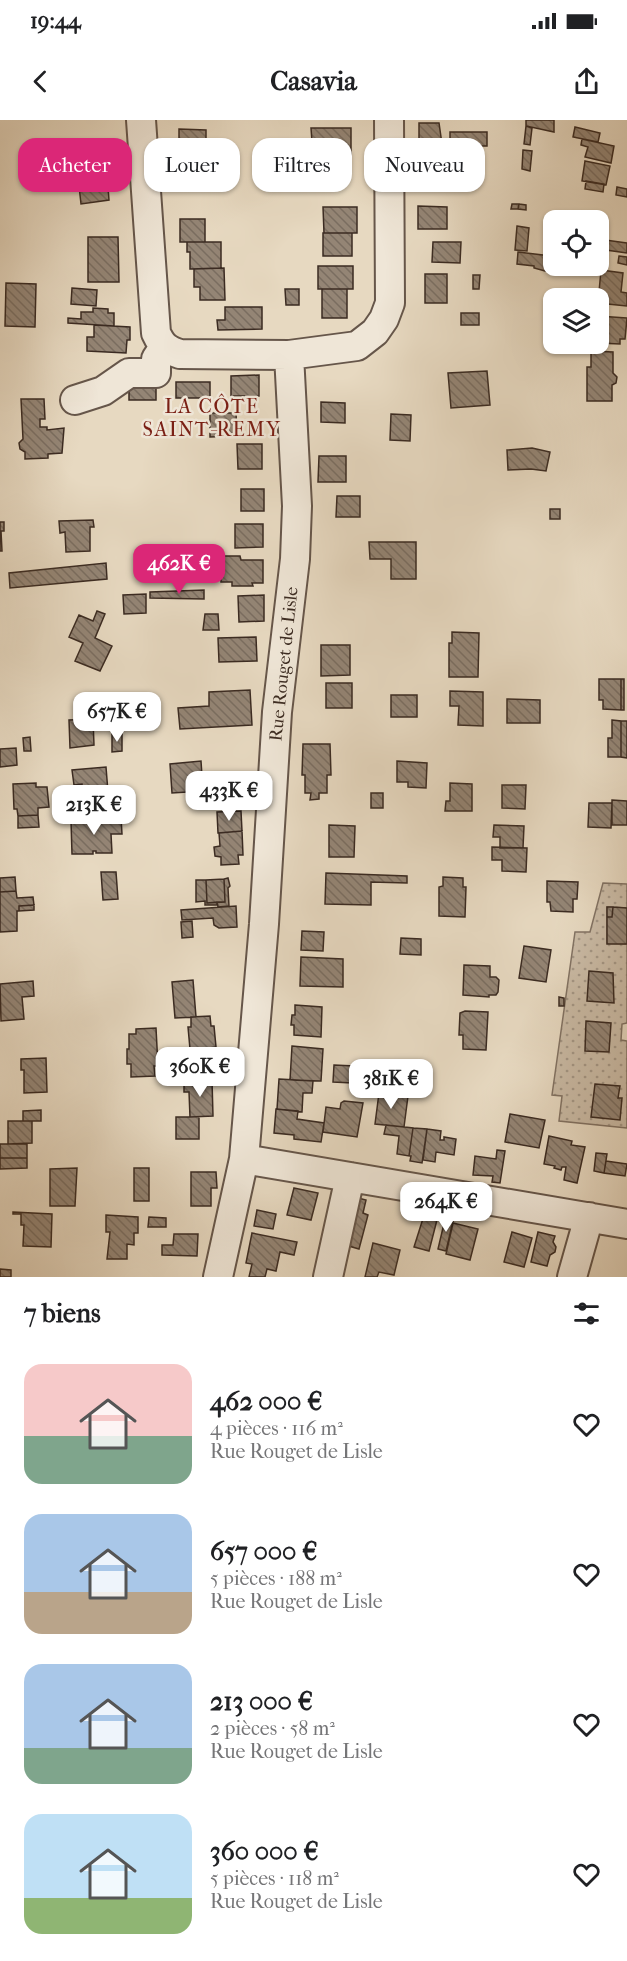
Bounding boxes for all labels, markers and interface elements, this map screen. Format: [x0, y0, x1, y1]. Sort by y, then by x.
text: 19:44 [30, 8, 81, 34]
icon: back [24, 65, 57, 98]
text: Casavia [270, 65, 357, 97]
icon: share [570, 65, 603, 98]
chip: Acheter [18, 138, 132, 192]
chip: Louer [144, 138, 240, 192]
chip: Filtres [252, 138, 352, 192]
chip: Nouveau [364, 138, 485, 192]
map controls [543, 210, 609, 354]
button: locate [543, 210, 609, 276]
button: layers [543, 288, 609, 354]
district label: LA CÔTE SAINT-REMY [143, 393, 281, 441]
pin: 462K € [130, 544, 228, 595]
text: 462K € [147, 552, 211, 575]
street label: Rue Rouget de Lisle [265, 586, 303, 742]
pin: 657K € [68, 692, 166, 743]
text: 657K € [87, 700, 147, 723]
pin: 433K € [180, 771, 278, 822]
text: 433K € [200, 779, 258, 802]
pin: 213K € [45, 785, 143, 836]
text: 213K € [66, 793, 122, 816]
pin: 360K € [151, 1047, 249, 1098]
text: 360K € [170, 1055, 230, 1078]
pin: 381K € [342, 1059, 440, 1110]
text: 381K € [363, 1067, 419, 1090]
pin: 264K € [397, 1182, 495, 1233]
text: 264K € [414, 1190, 478, 1213]
icon: filters [570, 1297, 603, 1330]
text: 7 biens [24, 1298, 101, 1329]
text: 462 000 € [210, 1386, 322, 1417]
icon: home [72, 1388, 144, 1460]
icon: heart [570, 1408, 603, 1441]
text: 4 pièces · 116 m² [210, 1417, 343, 1440]
text: Rue Rouget de Lisle [210, 1440, 383, 1463]
text: 657 000 € [210, 1536, 318, 1567]
icon: home [72, 1538, 144, 1610]
icon: heart [570, 1558, 603, 1591]
text: 5 pièces · 188 m² [210, 1567, 342, 1590]
text: Rue Rouget de Lisle [210, 1590, 383, 1613]
text: 213 000 € [210, 1686, 313, 1717]
icon: home [72, 1688, 144, 1760]
icon: heart [570, 1708, 603, 1741]
text: 2 pièces · 58 m² [210, 1717, 335, 1740]
text: Rue Rouget de Lisle [210, 1740, 383, 1763]
text: 360 000 € [210, 1836, 319, 1867]
icon: home [72, 1838, 144, 1910]
icon: heart [570, 1858, 603, 1891]
text: 5 pièces · 118 m² [210, 1867, 339, 1890]
text: Rue Rouget de Lisle [210, 1890, 383, 1913]

